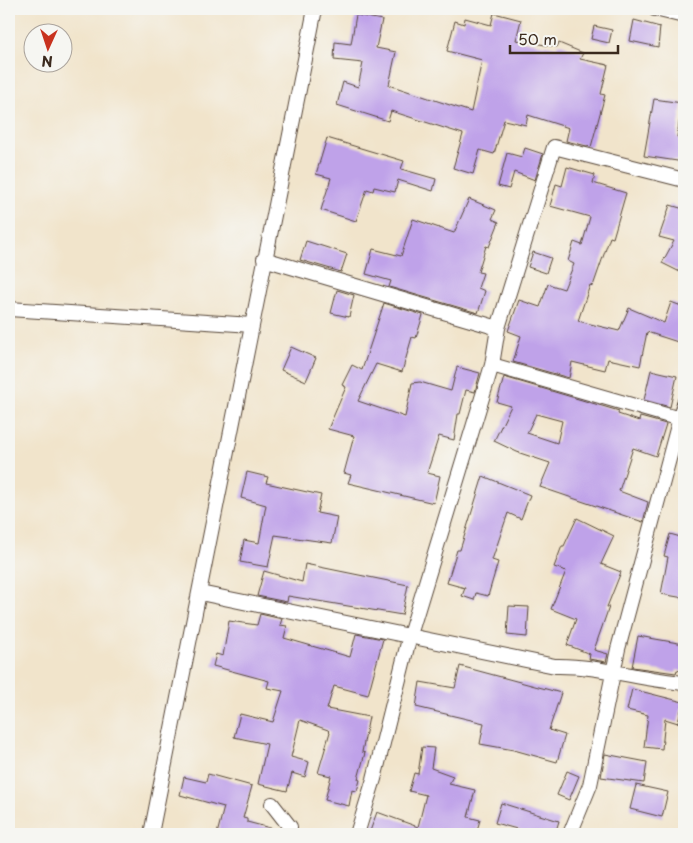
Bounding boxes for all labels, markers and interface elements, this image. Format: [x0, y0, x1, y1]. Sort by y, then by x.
north arrow [22, 22, 72, 72]
scale bar [510, 22, 618, 54]
text: 50 m [518, 27, 557, 50]
text: N [41, 51, 53, 72]

